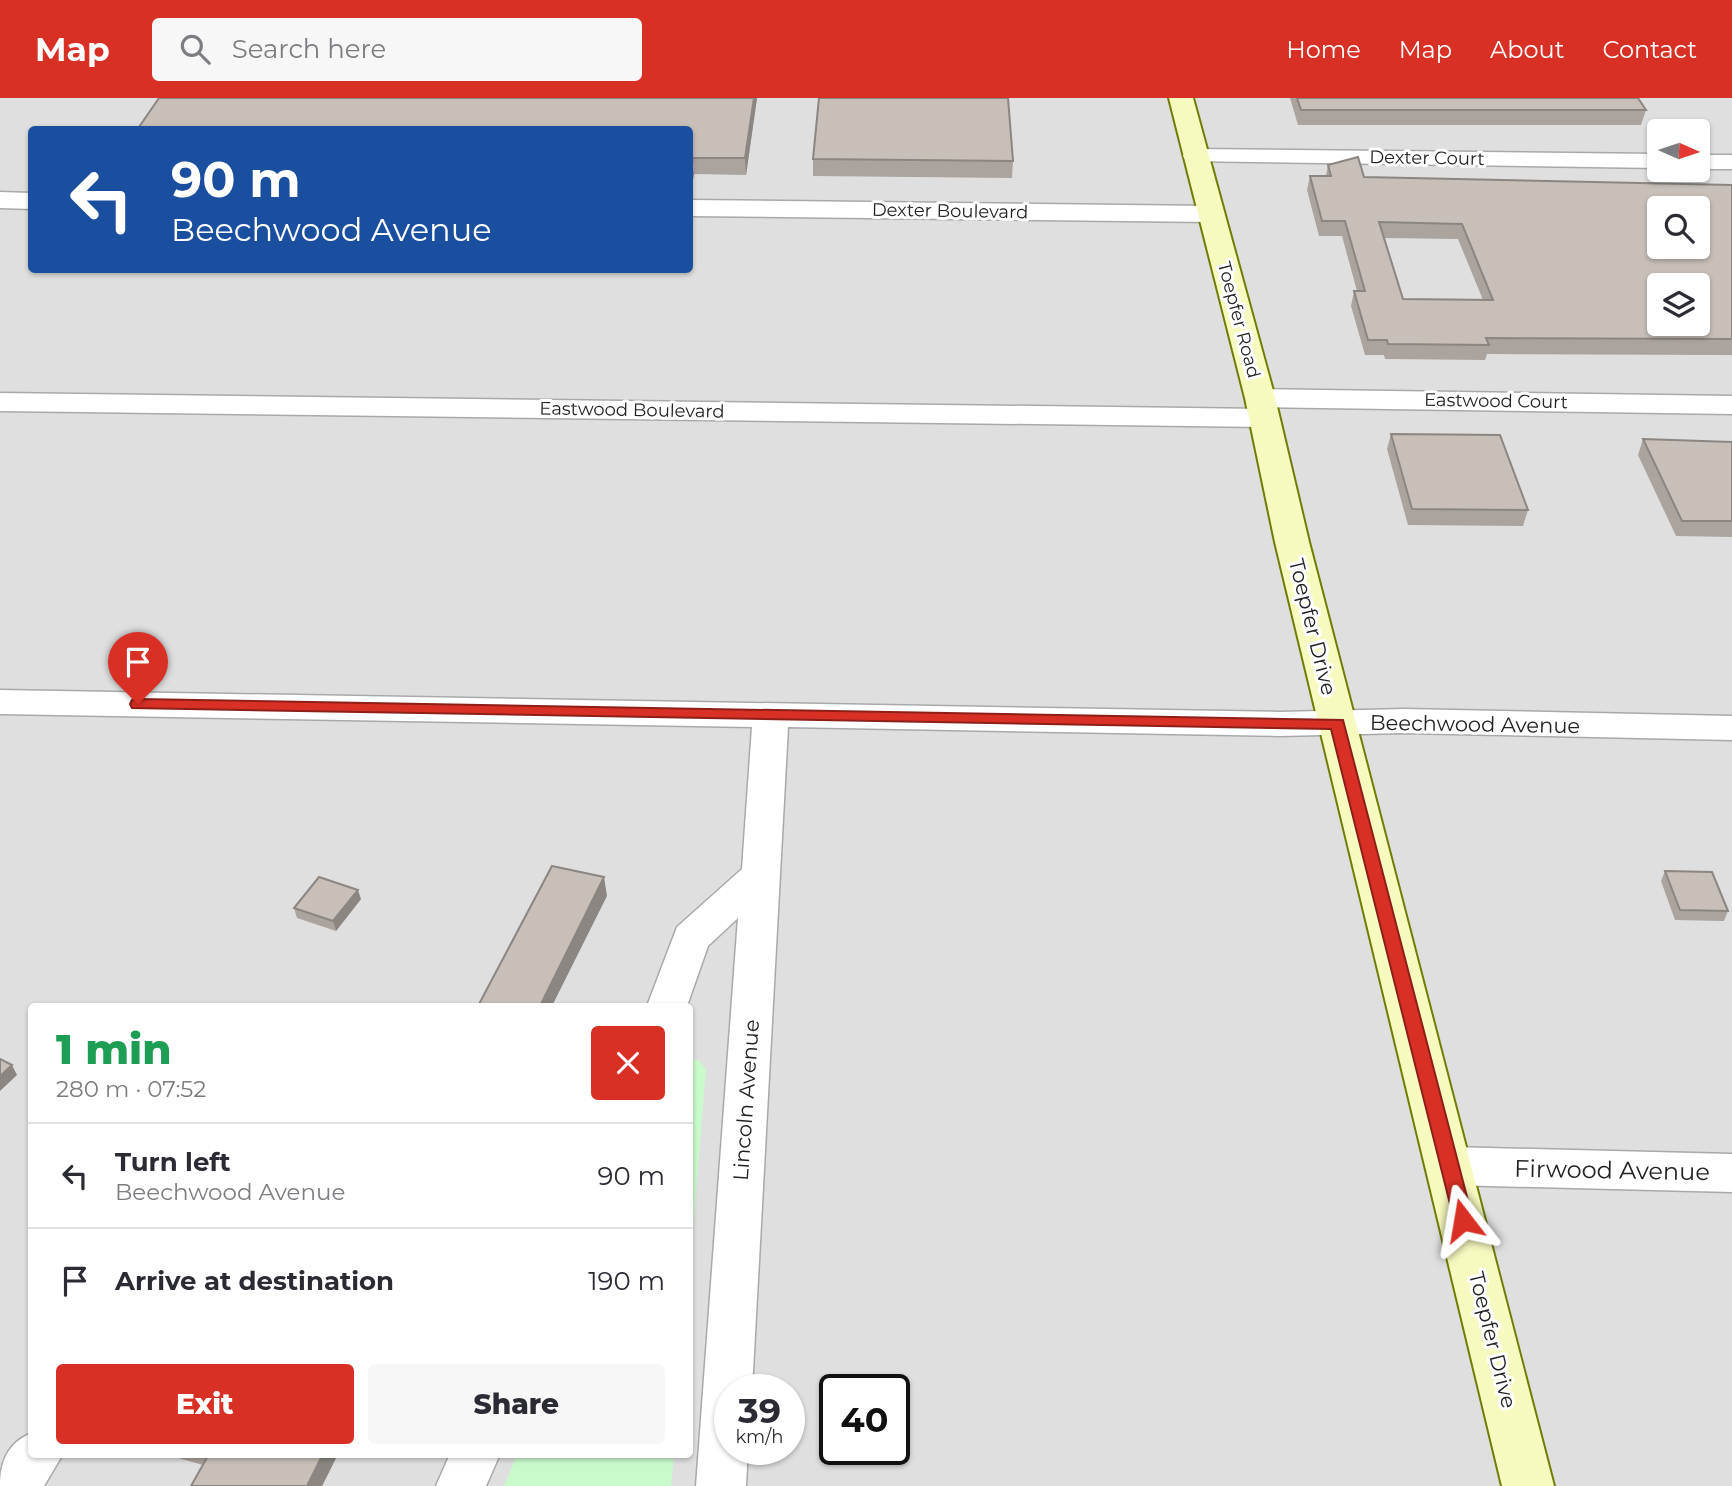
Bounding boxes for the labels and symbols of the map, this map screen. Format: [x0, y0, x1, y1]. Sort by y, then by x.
north arrow [1647, 119, 1710, 182]
street label: Dexter Court [1369, 146, 1485, 170]
street label: Dexter Boulevard [872, 199, 1028, 223]
street label: Toepfer Road [1213, 259, 1265, 381]
street label: Eastwood Court [1424, 389, 1568, 413]
street label: Eastwood Boulevard [539, 397, 725, 423]
street label: Toepfer Drive [1284, 556, 1342, 698]
pin [108, 632, 168, 704]
street label: Beechwood Avenue [1370, 710, 1580, 738]
street label: Lincoln Avenue [728, 1019, 764, 1181]
street label: Firwood Avenue [1514, 1154, 1710, 1186]
position arrow [1426, 1183, 1500, 1257]
street label: Toepfer Drive [1464, 1269, 1522, 1411]
speed limit sign: 40 [819, 1374, 910, 1465]

